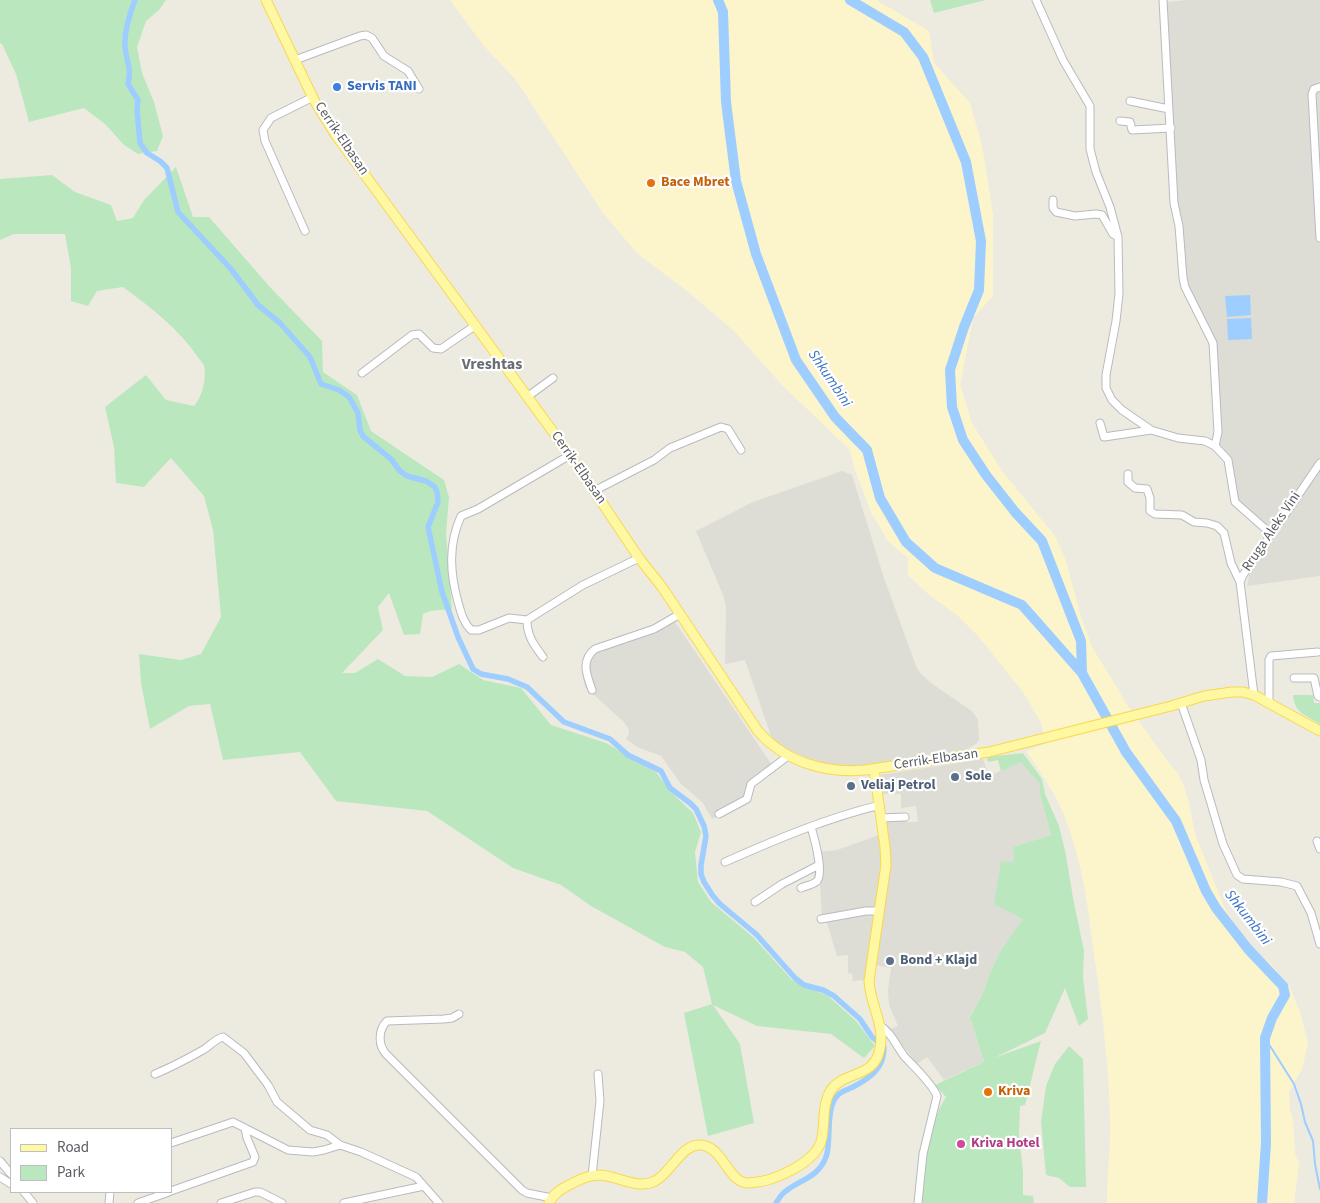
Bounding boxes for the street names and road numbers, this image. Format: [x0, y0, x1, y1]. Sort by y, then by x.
street label: Cerrik-Elbasan [310, 99, 372, 179]
street label: Cerrik-Elbasan [547, 428, 609, 508]
street label: Rruga Aleks Vini [1239, 489, 1305, 575]
street label: Cerrik-Elbasan [893, 746, 979, 774]

